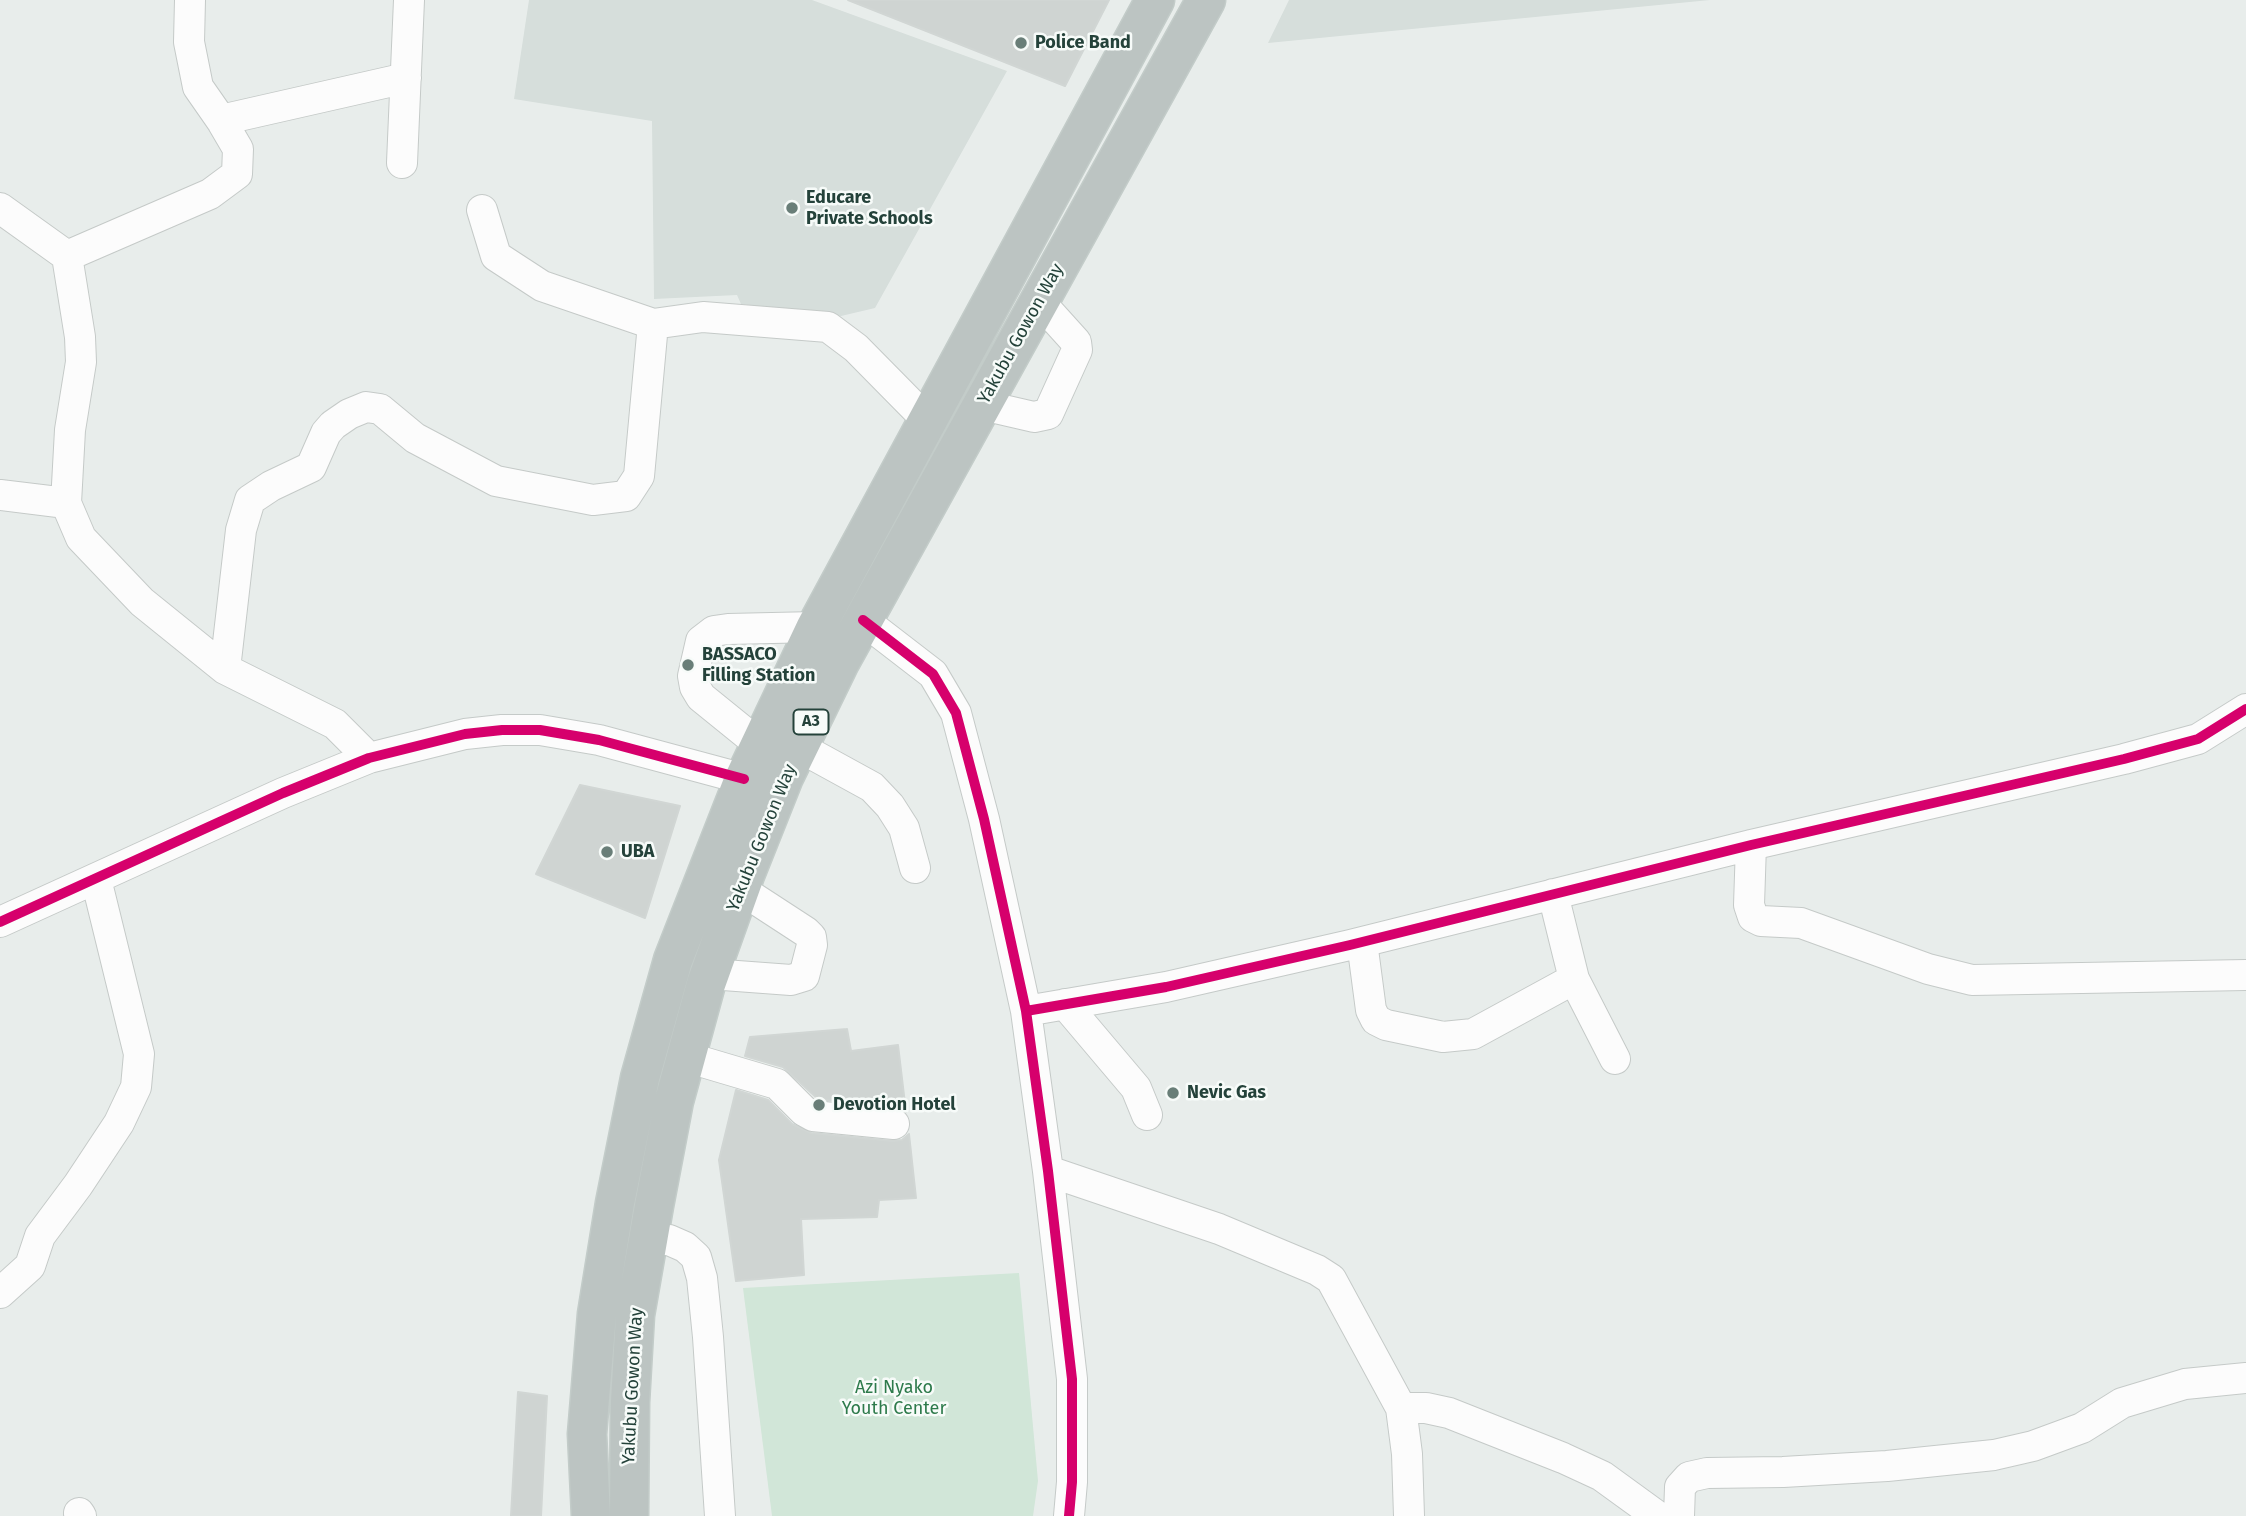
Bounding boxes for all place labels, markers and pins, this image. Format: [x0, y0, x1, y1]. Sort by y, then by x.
place label: Police Band [1035, 32, 1131, 54]
marker: Police Band [1013, 35, 1029, 51]
place label: Educare Private Schools [806, 187, 933, 230]
marker: Educare Private Schools [784, 200, 800, 216]
place label: BASSACO Filling Station [702, 644, 815, 686]
marker: BASSACO Filling Station [680, 657, 696, 673]
place label: UBA [621, 841, 654, 863]
marker: UBA [599, 844, 615, 860]
place label: Nevic Gas [1187, 1082, 1266, 1104]
marker: Nevic Gas [1165, 1085, 1181, 1101]
place label: Devotion Hotel [833, 1094, 956, 1116]
marker: Devotion Hotel [811, 1097, 827, 1113]

